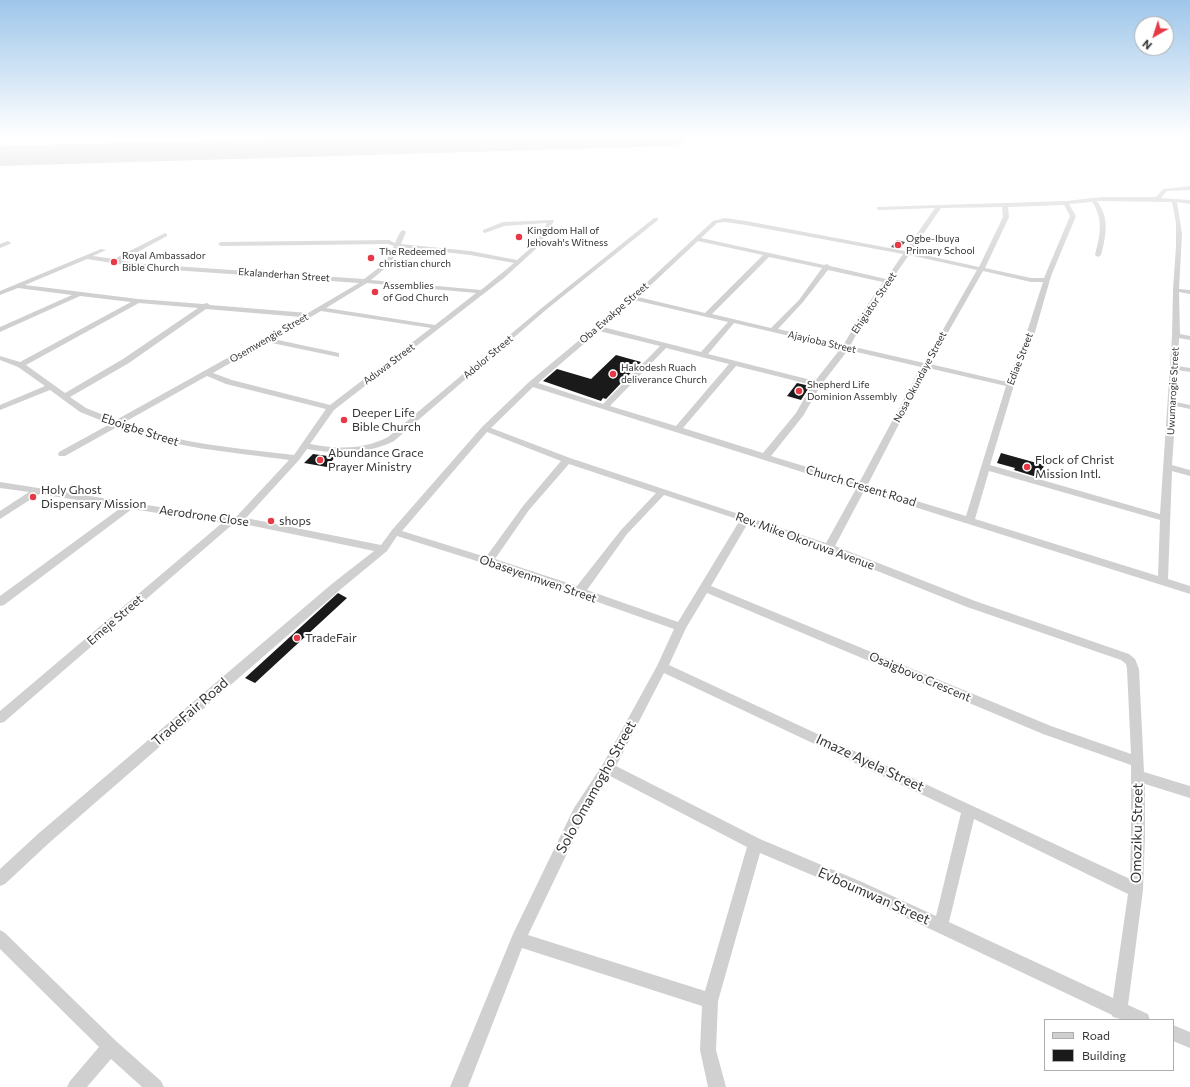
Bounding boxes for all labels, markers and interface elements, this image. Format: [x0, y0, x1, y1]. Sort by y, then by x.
north arrow [1134, 16, 1174, 56]
text: N [1139, 37, 1154, 53]
place label: Kingdom Hall of Jehovah's Witness [527, 225, 608, 248]
marker: Kingdom Hall of Jehovah's Witness [514, 232, 524, 242]
place label: Ogbe-Ibuya Primary School [906, 233, 975, 256]
marker: Ogbe-Ibuya Primary School [893, 240, 903, 250]
place label: The Redeemed christian church [379, 246, 451, 270]
place label: Royal Ambassador Bible Church [122, 250, 206, 274]
marker: The Redeemed christian church [366, 253, 376, 263]
marker: Royal Ambassador Bible Church [109, 257, 119, 267]
street label: Ekalanderhan Street [238, 266, 330, 284]
street label: Ehigiator Street [849, 270, 899, 336]
place label: Assemblies of God Church [383, 280, 448, 304]
street label: Oba Ewakpe Street [577, 280, 651, 346]
marker: Assemblies of God Church [370, 287, 380, 297]
street label: Osemwengie Street [228, 311, 310, 365]
street label: Ajayioba Street [787, 328, 857, 356]
street label: Nosa Okundaye Street [891, 329, 949, 425]
street label: Ediae Street [1005, 331, 1035, 387]
street label: Adolor Street [461, 333, 515, 381]
street label: Aduwa Street [361, 341, 417, 387]
street label: Uwumarogie Street [1165, 347, 1181, 435]
place label: Hakodesh Ruach deliverance Church [621, 362, 707, 386]
marker: Hakodesh Ruach deliverance Church [608, 369, 618, 379]
place label: Shepherd Life Dominion Assembly [807, 379, 897, 402]
marker: Shepherd Life Dominion Assembly [794, 386, 804, 396]
place label: Deeper Life Bible Church [352, 406, 421, 434]
street label: Eboigbe Street [99, 411, 181, 449]
marker: Deeper Life Bible Church [339, 415, 349, 425]
place label: Abundance Grace Prayer Ministry [328, 446, 424, 474]
place label: Flock of Christ Mission Intl. [1035, 453, 1114, 481]
marker: Abundance Grace Prayer Ministry [315, 455, 325, 465]
street label: Church Cresent Road [804, 462, 918, 510]
marker: Flock of Christ Mission Intl. [1022, 462, 1032, 472]
place label: Holy Ghost Dispensary Mission [41, 483, 146, 511]
marker: Holy Ghost Dispensary Mission [28, 492, 38, 502]
street label: Aerodrone Close [158, 503, 250, 529]
street label: Rev. Mike Okoruwa Avenue [734, 509, 876, 573]
place label: shops [279, 514, 311, 528]
marker: shops [266, 516, 276, 526]
street label: Obaseyenmwen Street [477, 552, 599, 606]
street label: Emeje Street [84, 592, 146, 648]
place label: TradeFair [305, 631, 357, 645]
marker: TradeFair [292, 633, 302, 643]
street label: Osaigbovo Crescent [867, 649, 973, 705]
street label: TradeFair Road [148, 674, 232, 750]
street label: Solo Omamogho Street [553, 718, 639, 856]
street label: Imaze Ayela Street [813, 731, 927, 795]
street label: Omoziku Street [1128, 783, 1146, 883]
street label: Evboumwan Street [816, 864, 932, 928]
legend [1044, 1019, 1174, 1071]
text: Road [1082, 1028, 1110, 1042]
text: Building [1082, 1048, 1126, 1062]

